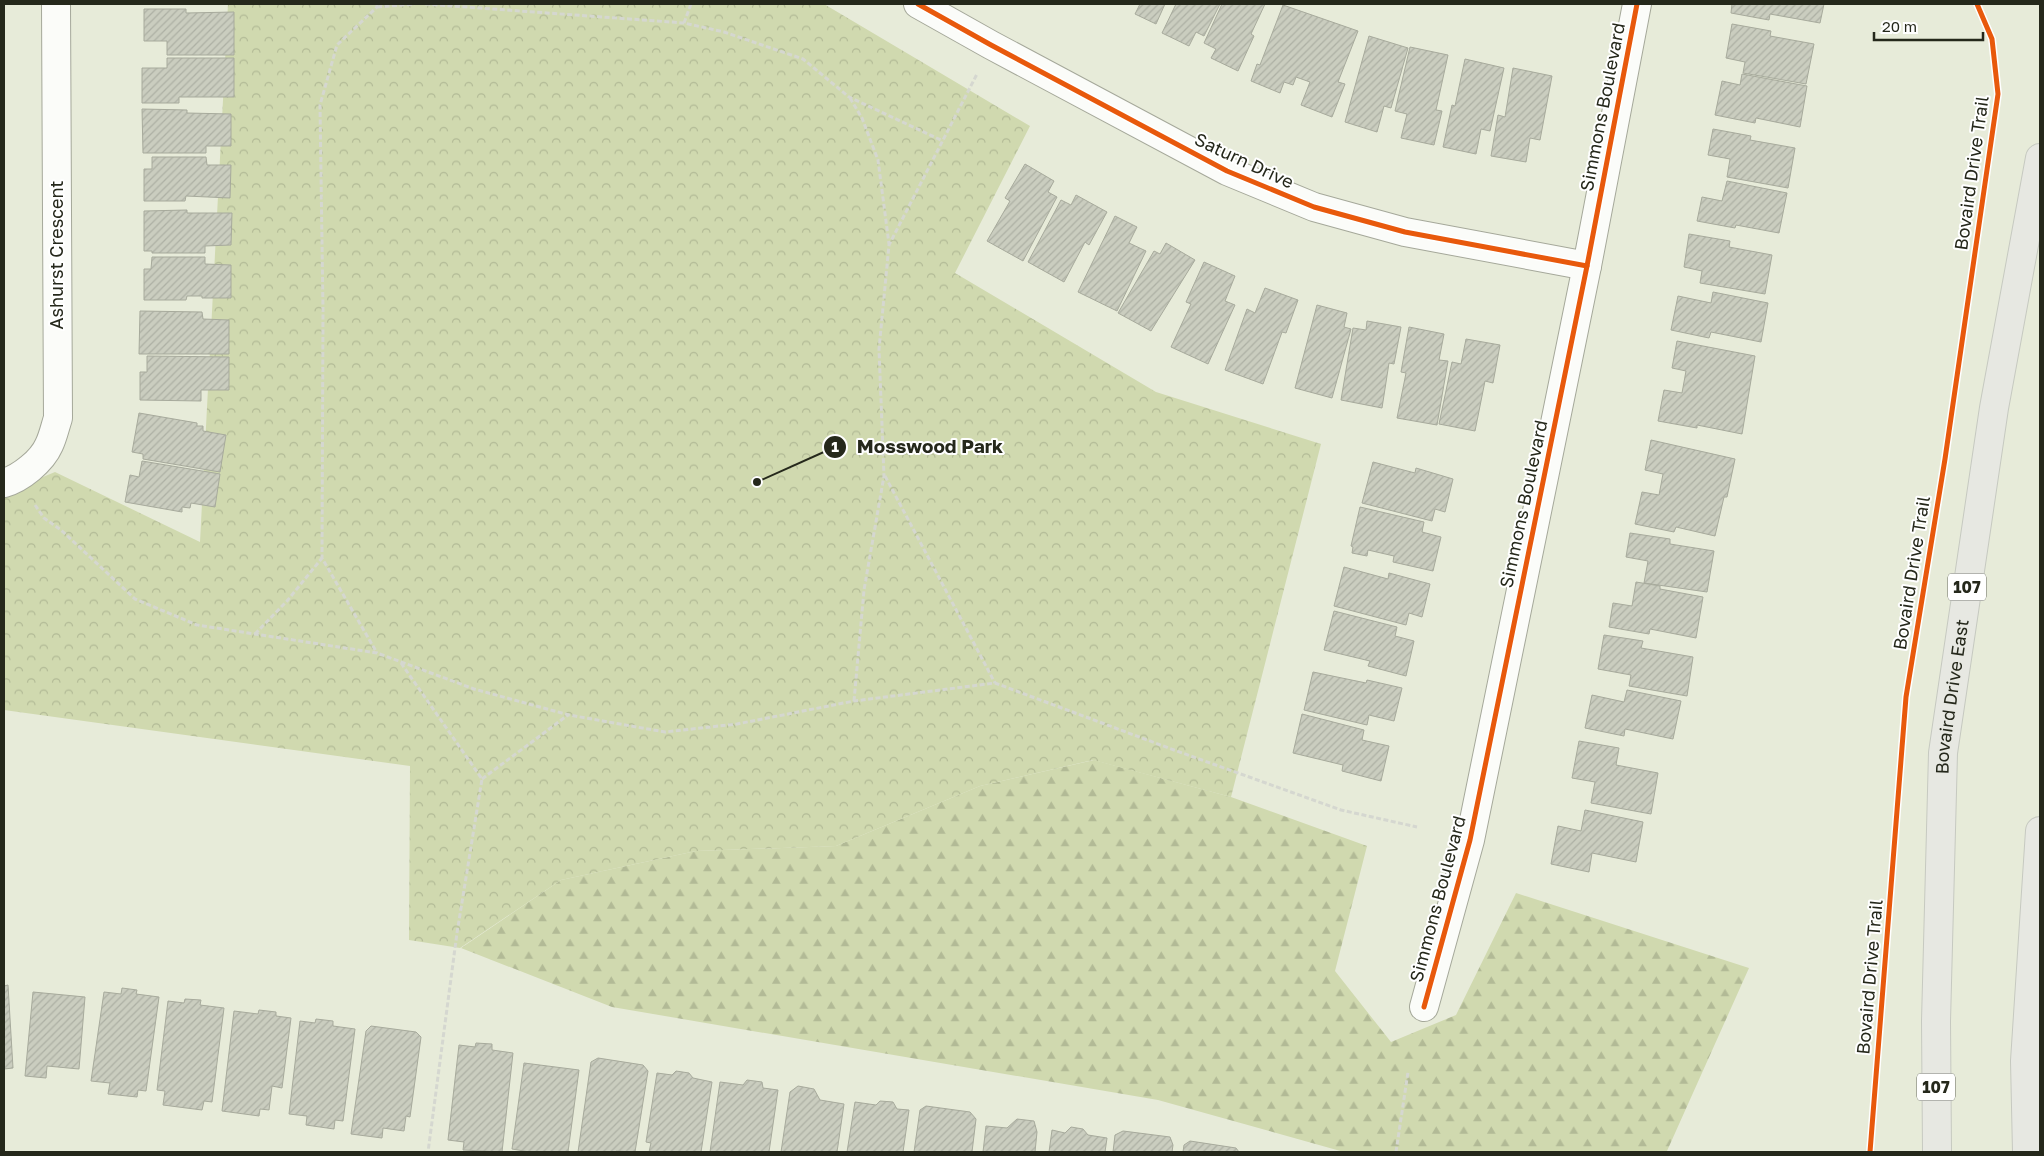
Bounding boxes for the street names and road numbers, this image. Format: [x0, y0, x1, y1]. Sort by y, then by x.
street label: Simmons Boulevard [1575, 21, 1629, 193]
street label: Bovaird Drive Trail [1949, 94, 1993, 251]
street label: Saturn Drive [1191, 128, 1297, 193]
street label: Ashurst Crescent [45, 180, 67, 330]
street label: Simmons Boulevard [1494, 418, 1552, 590]
street label: Bovaird Drive Trail [1888, 494, 1934, 651]
road number: 107 [1948, 574, 1986, 600]
street label: Bovaird Drive East [1930, 618, 1973, 775]
street label: Simmons Boulevard [1404, 813, 1470, 984]
street label: Bovaird Drive Trail [1851, 898, 1887, 1055]
road number: 107 [1917, 1074, 1955, 1100]

